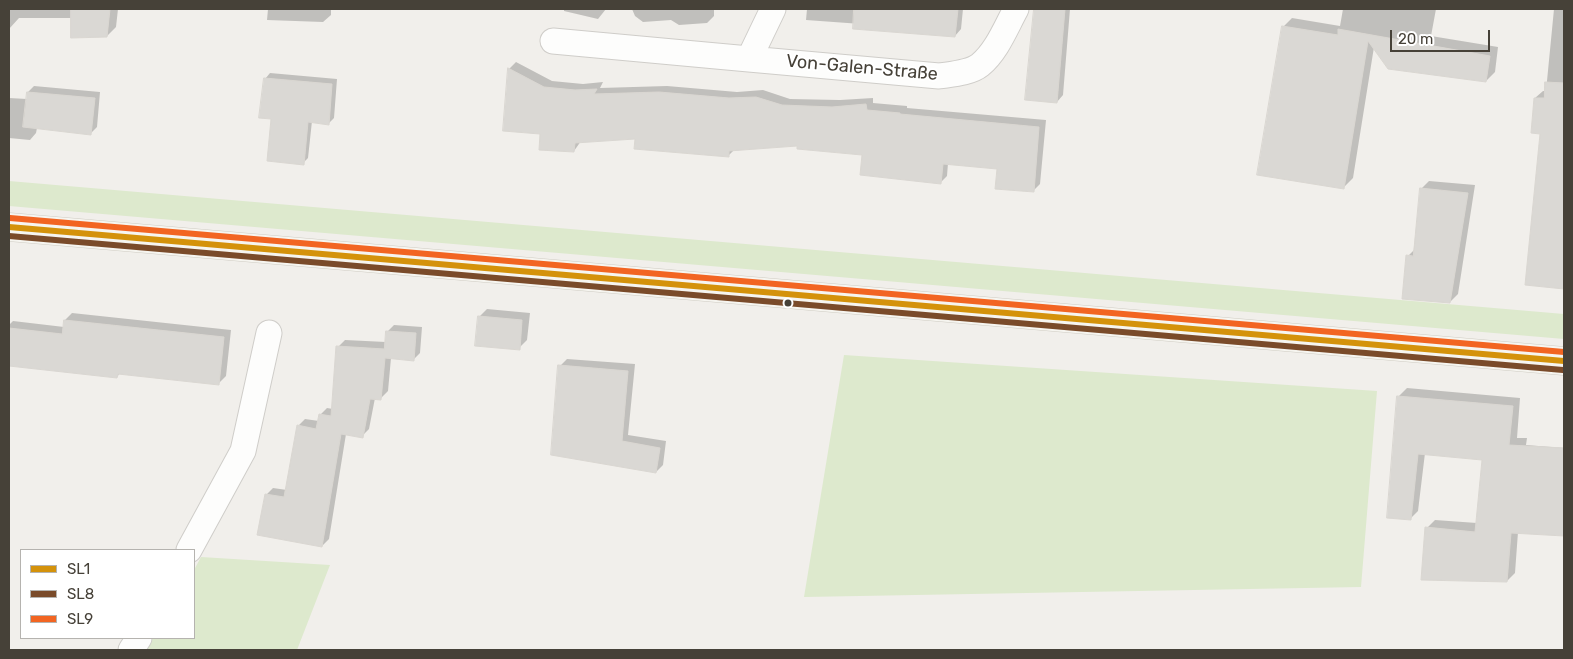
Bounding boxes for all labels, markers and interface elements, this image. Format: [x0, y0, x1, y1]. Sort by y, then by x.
scale bar [1393, 20, 1493, 52]
text: 20 m [1398, 30, 1433, 48]
street label: Von-Galen-Straße [785, 51, 939, 85]
unlabelled marker [783, 298, 793, 308]
legend [20, 549, 195, 639]
text: SL1 [67, 560, 90, 578]
text: SL8 [67, 585, 94, 603]
text: SL9 [67, 610, 93, 628]

